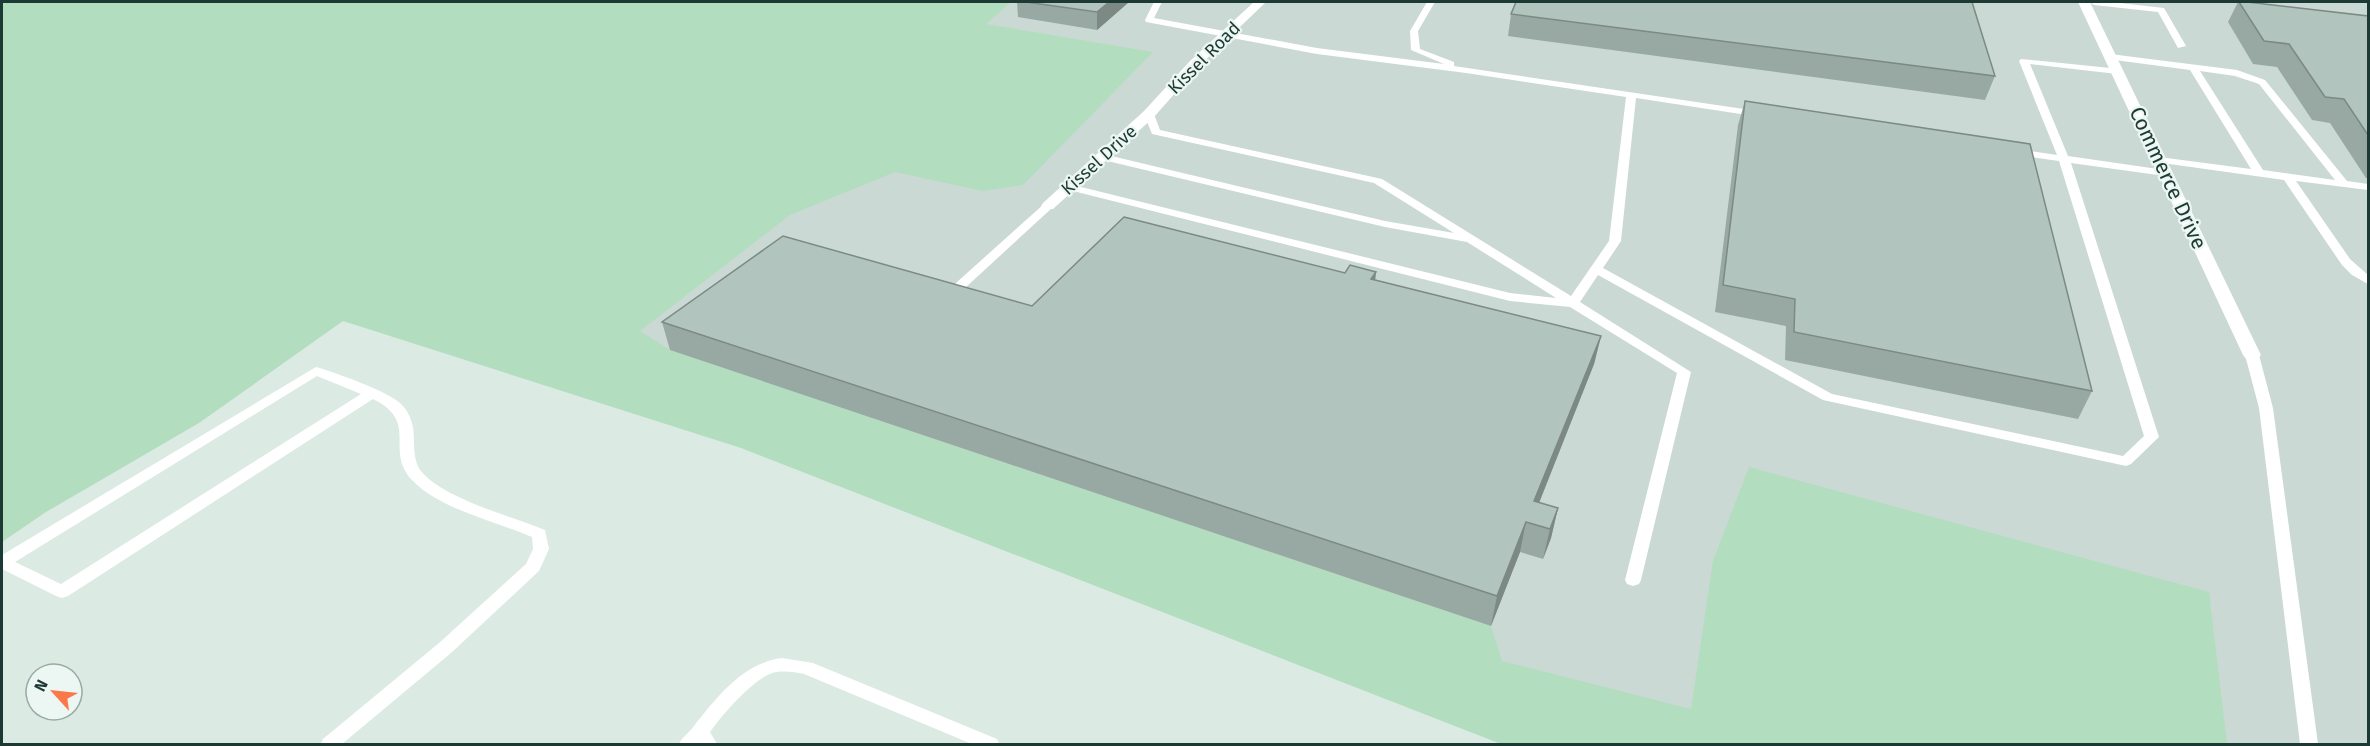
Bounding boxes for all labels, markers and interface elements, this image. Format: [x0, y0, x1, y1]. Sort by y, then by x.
street label: Kissel Road [1163, 17, 1245, 99]
street label: Commerce Drive [2124, 103, 2212, 253]
street label: Kissel Drive [1057, 120, 1141, 200]
north arrow [24, 662, 84, 722]
text: N [30, 676, 52, 694]

